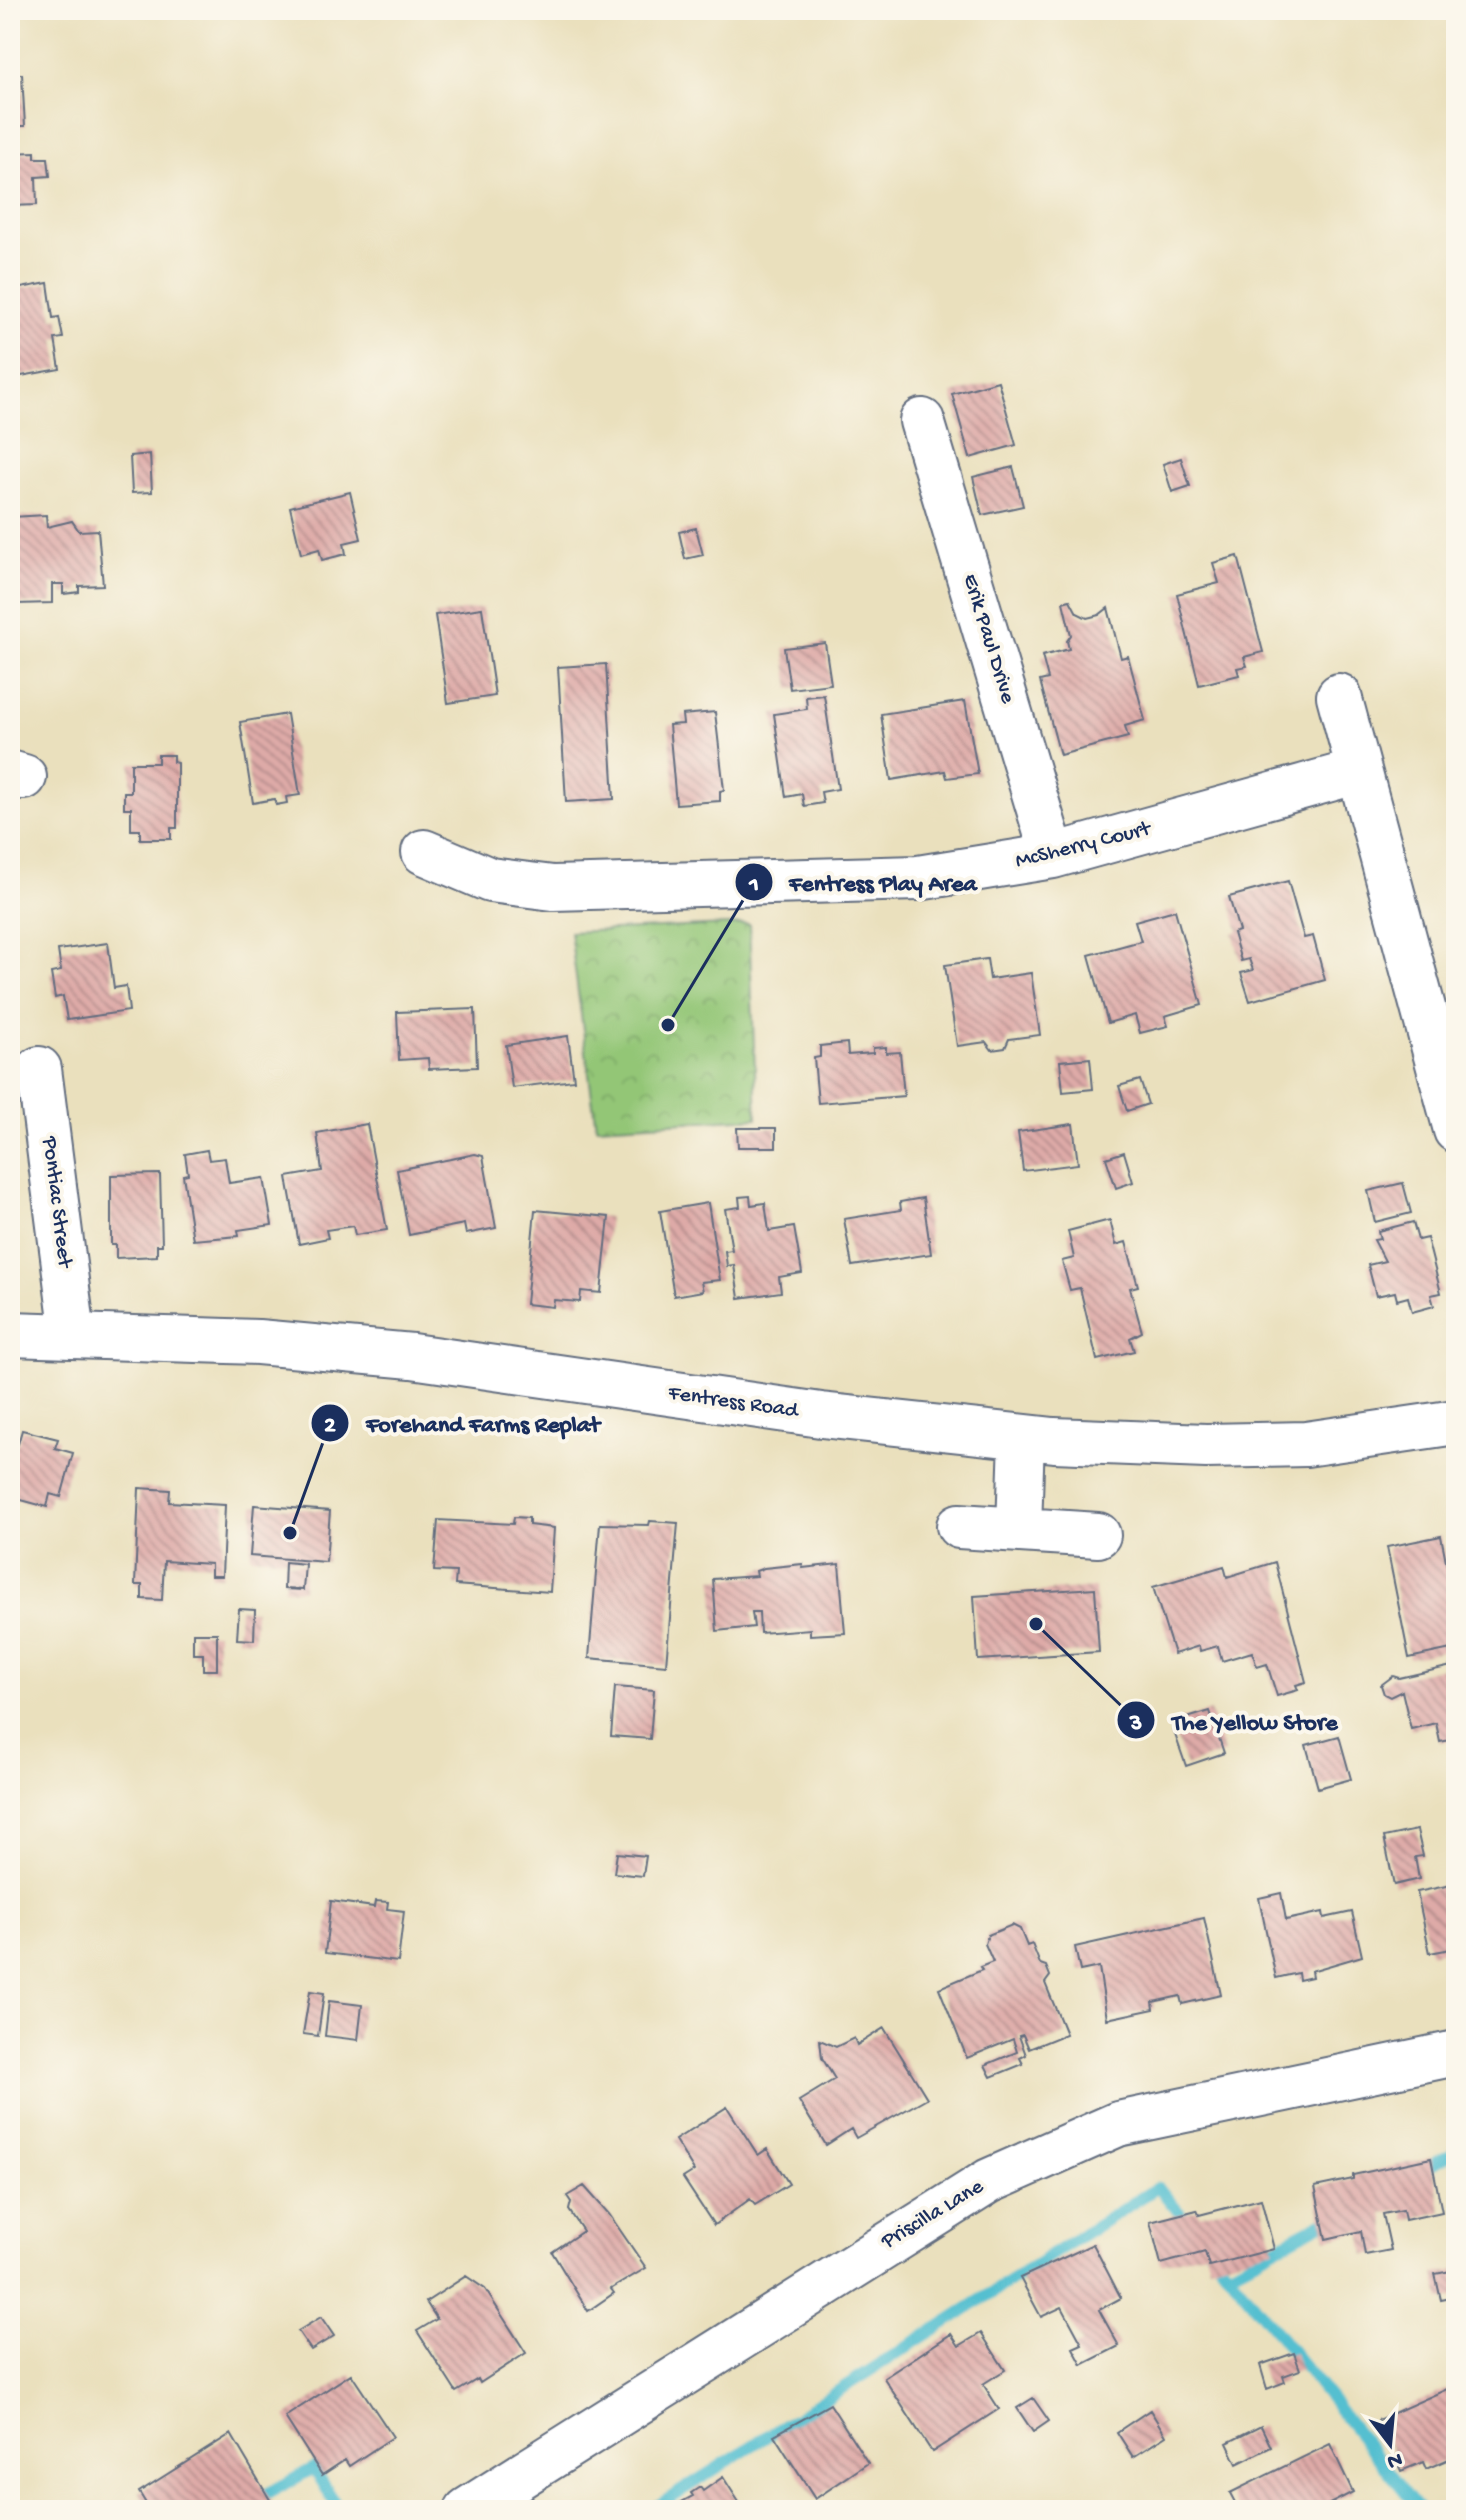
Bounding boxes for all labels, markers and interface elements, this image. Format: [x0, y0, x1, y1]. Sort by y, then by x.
street label: Erik Paul Drive [956, 571, 1020, 707]
street label: McSherry Court [1013, 816, 1155, 875]
callout: Fentress Play Area [734, 858, 993, 906]
text: 1 [748, 871, 759, 900]
text: Fentress Play Area [788, 871, 979, 900]
street label: Pontiac Street [35, 1134, 77, 1271]
street label: Fentress Road [666, 1381, 802, 1425]
callout: Forehand Farms Replat [310, 1399, 616, 1447]
text: 2 [324, 1412, 336, 1441]
text: Forehand Farms Replat [365, 1412, 602, 1441]
callout: The Yellow Store [1116, 1696, 1353, 1744]
text: 3 [1129, 1710, 1142, 1739]
text: The Yellow Store [1170, 1710, 1339, 1739]
street label: Priscilla Lane [876, 2174, 989, 2256]
north arrow [1350, 2404, 1430, 2484]
text: N [1384, 2445, 1405, 2474]

